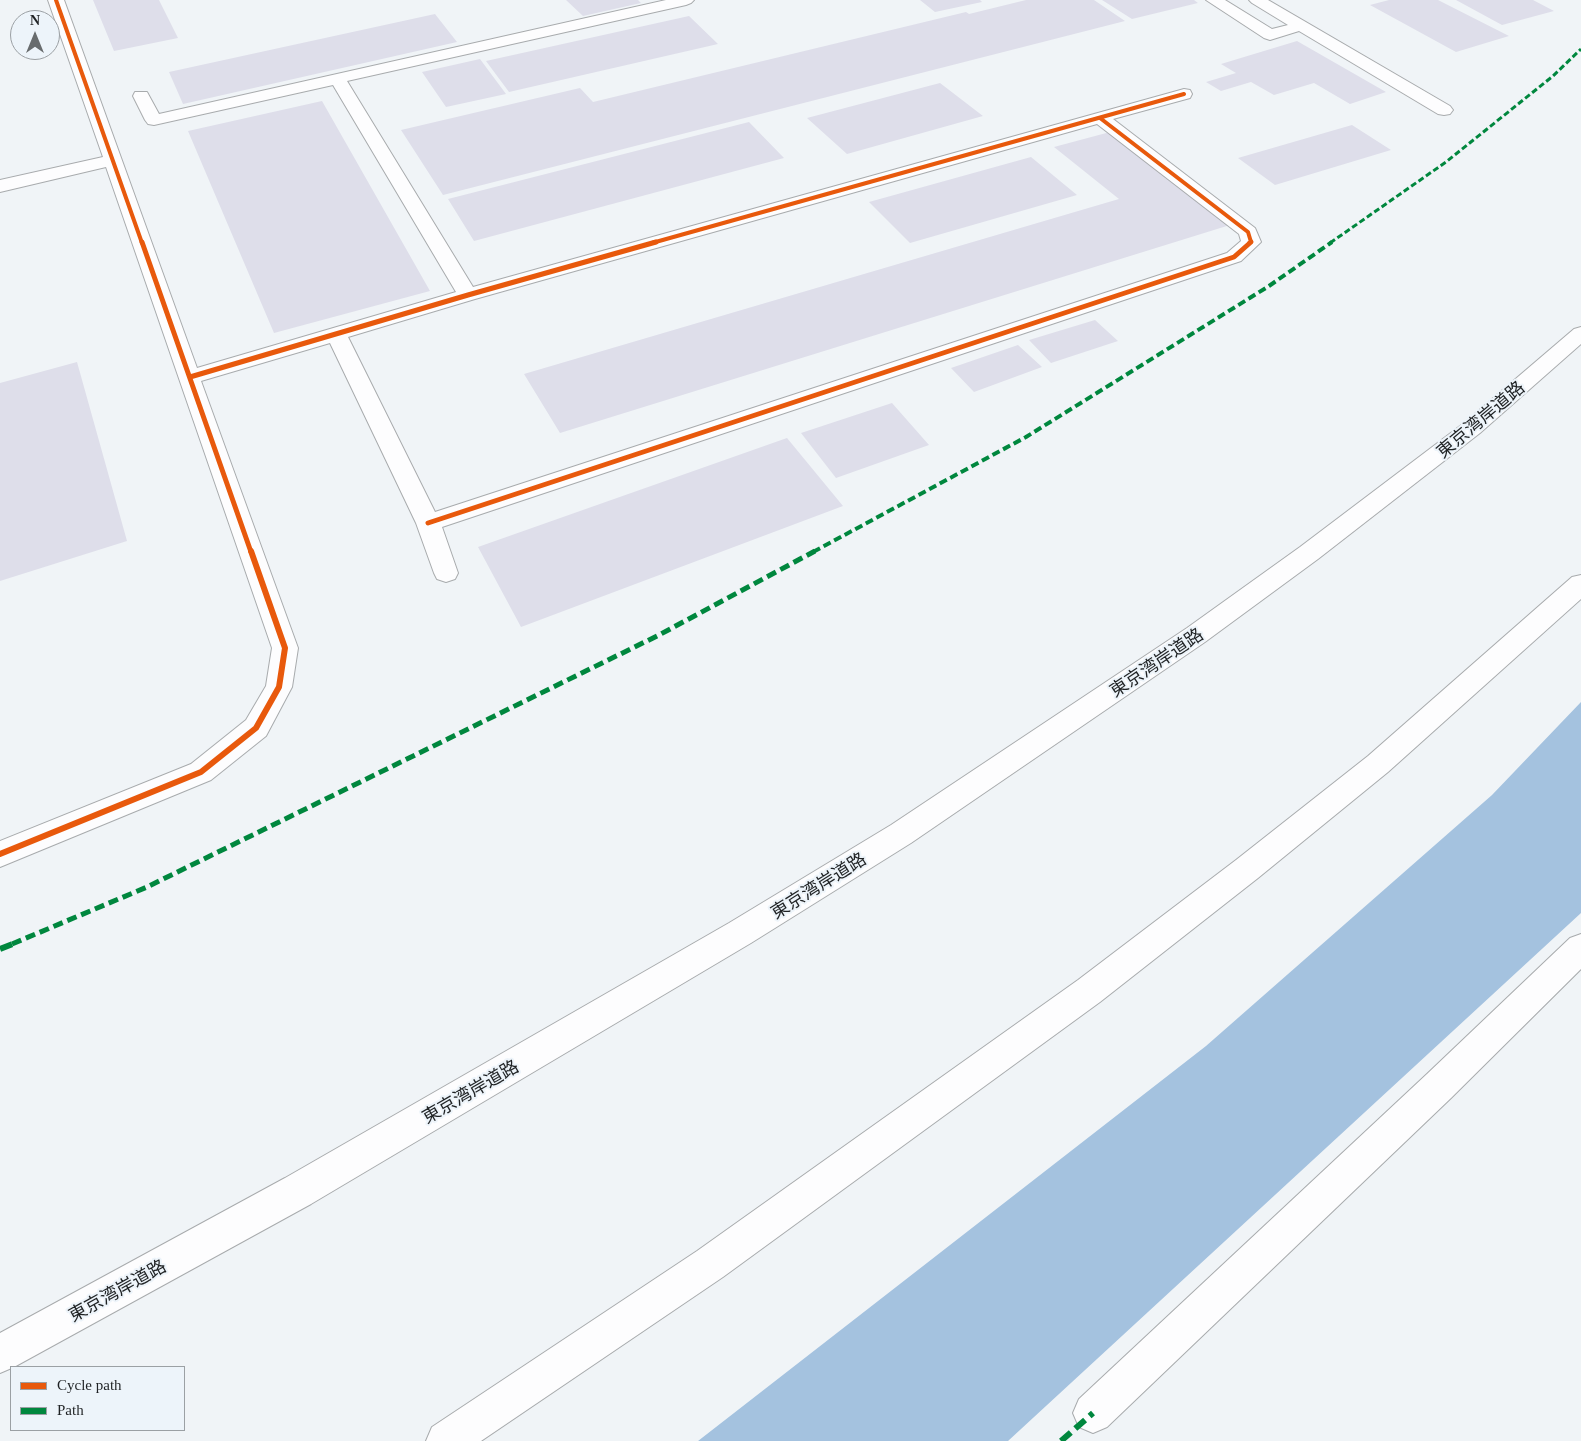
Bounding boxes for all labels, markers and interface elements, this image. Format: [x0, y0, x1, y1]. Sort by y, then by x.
north arrow [10, 10, 60, 60]
text: N [30, 13, 40, 28]
street label: 東京湾岸道路 [1432, 376, 1528, 462]
street label: 東京湾岸道路 [1105, 623, 1207, 701]
street label: 東京湾岸道路 [766, 847, 870, 923]
street label: 東京湾岸道路 [418, 1055, 522, 1127]
street label: 東京湾岸道路 [65, 1254, 169, 1326]
legend [10, 1366, 185, 1431]
text: Cycle path [57, 1377, 122, 1393]
text: Path [57, 1402, 84, 1418]

